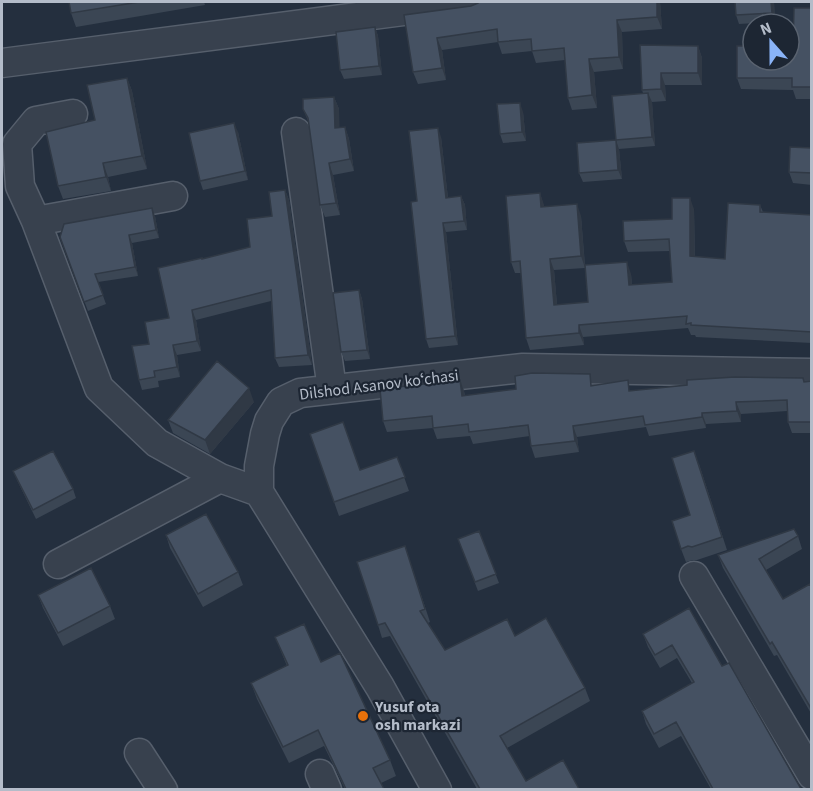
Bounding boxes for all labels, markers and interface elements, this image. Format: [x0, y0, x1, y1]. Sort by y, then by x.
north arrow [741, 12, 801, 72]
text: N [757, 17, 775, 41]
street label: Dilshod Asanov koʻchasi [298, 364, 460, 406]
place label: Yusuf ota osh markazi [374, 696, 461, 736]
marker: Yusuf ota osh markazi [356, 709, 370, 723]

